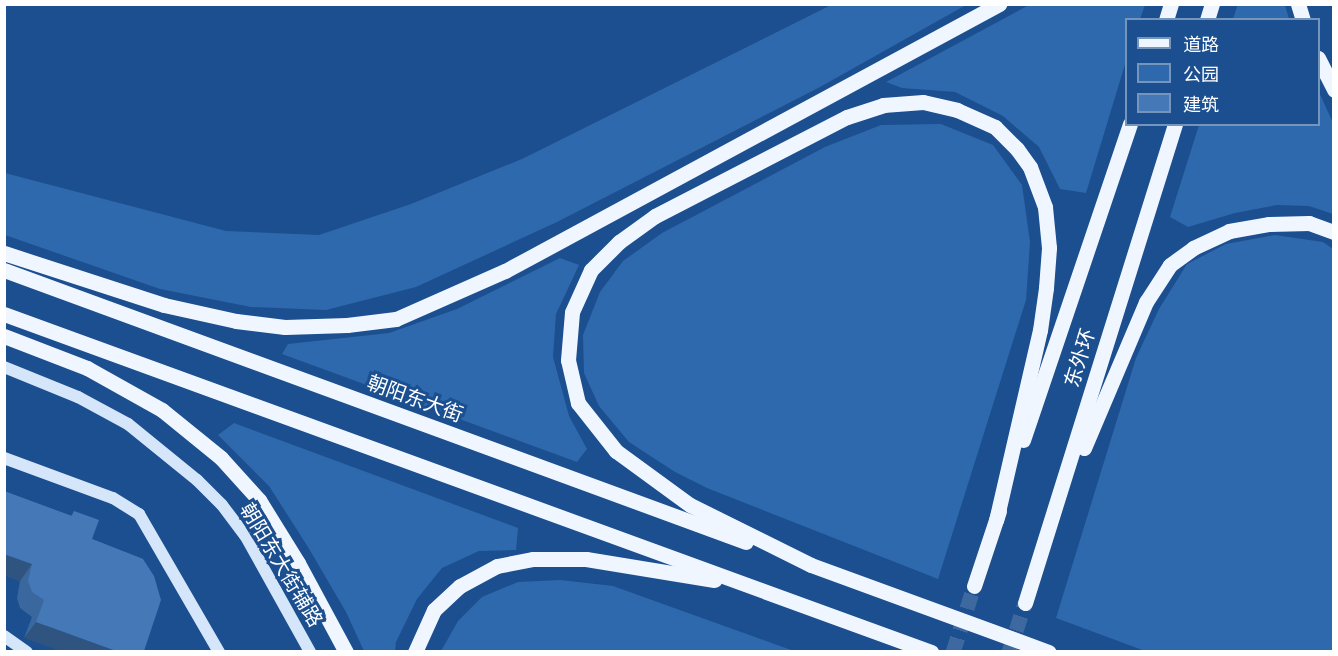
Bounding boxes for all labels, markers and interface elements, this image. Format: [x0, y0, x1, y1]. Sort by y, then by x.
legend [1125, 18, 1320, 126]
text: 道路 [1183, 35, 1219, 55]
text: 公园 [1183, 65, 1219, 85]
text: 建筑 [1183, 95, 1219, 115]
street label: 东外环 [1060, 326, 1100, 390]
street label: 朝阳东大街 [364, 371, 466, 427]
street label: 朝阳东大街辅路 [235, 499, 327, 631]

